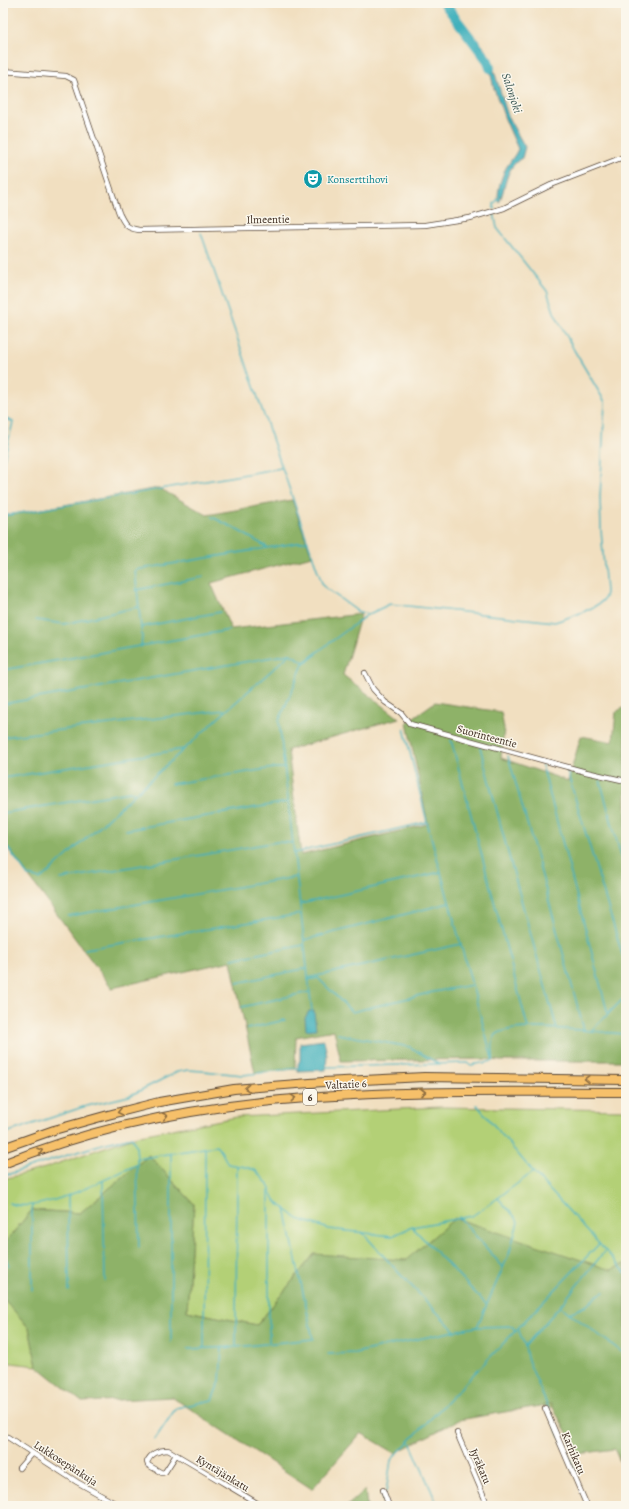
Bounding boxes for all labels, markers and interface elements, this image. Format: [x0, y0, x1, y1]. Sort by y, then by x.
water label: Salonjoki [498, 71, 526, 115]
theatre icon: Konserttihovi [302, 168, 324, 190]
place label: Konserttihovi [327, 172, 388, 187]
street label: Ilmeentie [246, 212, 290, 227]
street label: Suorinteentie [455, 721, 519, 752]
one-way arrow [584, 1075, 590, 1083]
street label: Valtatie 6 [324, 1076, 367, 1093]
one-way arrow [244, 1083, 250, 1092]
one-way arrow [420, 1088, 426, 1096]
road number: 6 [303, 1089, 317, 1105]
one-way arrow [290, 1094, 297, 1103]
one-way arrow [117, 1107, 123, 1115]
one-way arrow [162, 1113, 168, 1121]
one-way arrow [36, 1147, 43, 1156]
street label: Karhikatu [558, 1430, 589, 1477]
street label: Lukkosepänkuja [31, 1437, 101, 1490]
street label: Jyräkatu [466, 1446, 495, 1486]
street label: Kyntäjänkatu [193, 1452, 252, 1495]

